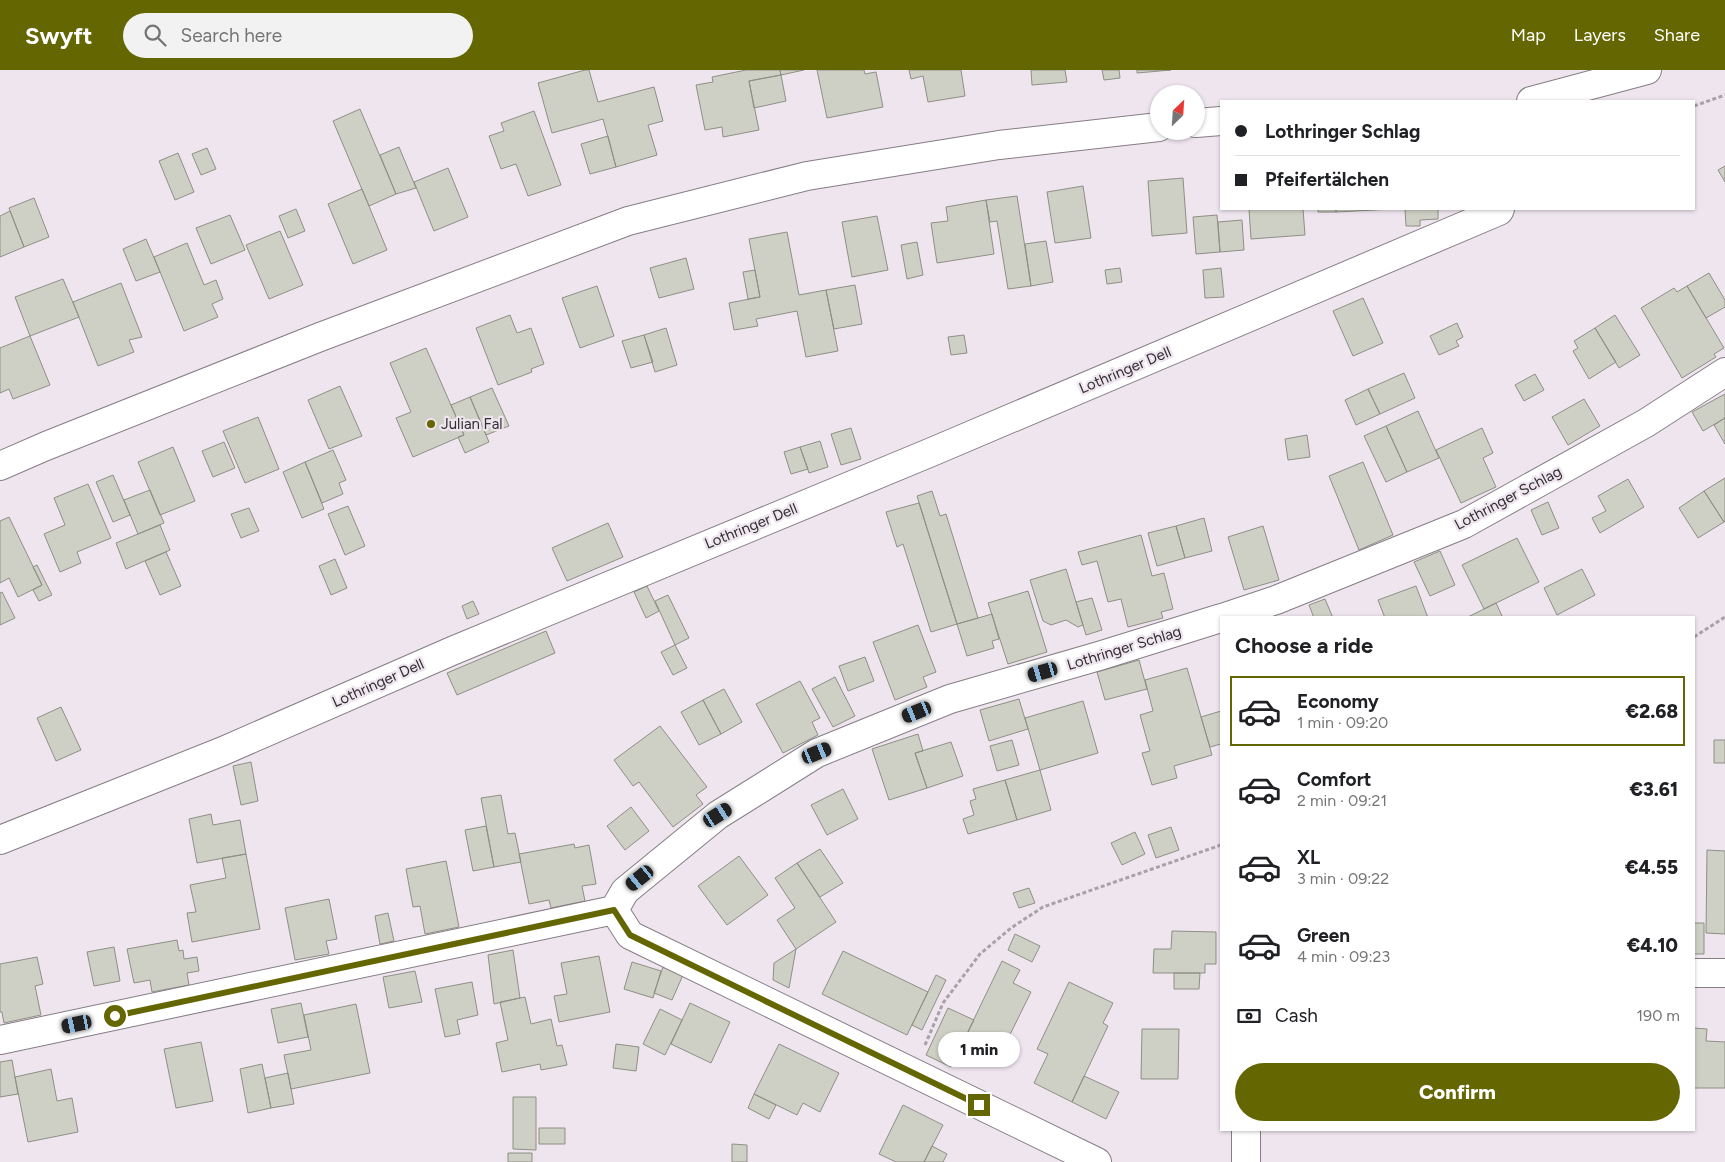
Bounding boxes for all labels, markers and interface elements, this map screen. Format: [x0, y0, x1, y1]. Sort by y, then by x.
search box [123, 13, 473, 58]
text: Swyft [25, 21, 93, 50]
icon: search [141, 21, 169, 49]
text: Search here [181, 24, 282, 47]
text: Map [1511, 24, 1546, 46]
text: Layers [1574, 24, 1626, 46]
text: Share [1654, 24, 1700, 46]
north arrow [1150, 85, 1205, 140]
map controls [1150, 85, 1205, 140]
text: Lothringer Schlag [1265, 120, 1420, 143]
text: Pfeifertälchen [1265, 168, 1389, 191]
street label: Lothringer Dell [1076, 343, 1174, 397]
place label: Julian Fal [441, 415, 503, 433]
marker: Julian Fal [425, 418, 437, 430]
street label: Lothringer Schlag [1451, 462, 1565, 534]
street label: Lothringer Dell [702, 499, 800, 553]
street label: Lothringer Schlag [1065, 622, 1183, 674]
text: Choose a ride [1235, 632, 1373, 659]
street label: Lothringer Dell [329, 655, 427, 711]
car [1026, 661, 1059, 683]
icon: car [1237, 689, 1282, 734]
text: Economy [1297, 690, 1379, 713]
car [900, 699, 933, 725]
text: €2.68 [1626, 700, 1678, 723]
text: 1 min · 09:20 [1297, 713, 1388, 732]
car [800, 740, 833, 766]
icon: car [1237, 767, 1282, 812]
text: Comfort [1297, 768, 1372, 791]
text: €3.61 [1630, 778, 1678, 801]
text: 2 min · 09:21 [1297, 791, 1387, 810]
car [701, 801, 734, 829]
icon: car [1237, 845, 1282, 890]
text: XL [1297, 846, 1320, 869]
text: €4.55 [1625, 856, 1678, 879]
car [623, 863, 656, 893]
text: 3 min · 09:22 [1297, 869, 1389, 888]
icon: car [1237, 923, 1282, 968]
text: Green [1297, 924, 1350, 947]
text: €4.10 [1627, 934, 1678, 957]
text: 4 min · 09:23 [1297, 947, 1390, 966]
icon: cash [1235, 1002, 1263, 1030]
text: Cash [1275, 1004, 1318, 1027]
route start [104, 1005, 126, 1027]
text: 190 m [1637, 1006, 1680, 1025]
car [60, 1014, 93, 1034]
callout: 1 min [938, 1032, 1020, 1068]
text: 1 min [960, 1040, 998, 1059]
button: Confirm [1235, 1063, 1680, 1121]
route end [968, 1094, 990, 1116]

